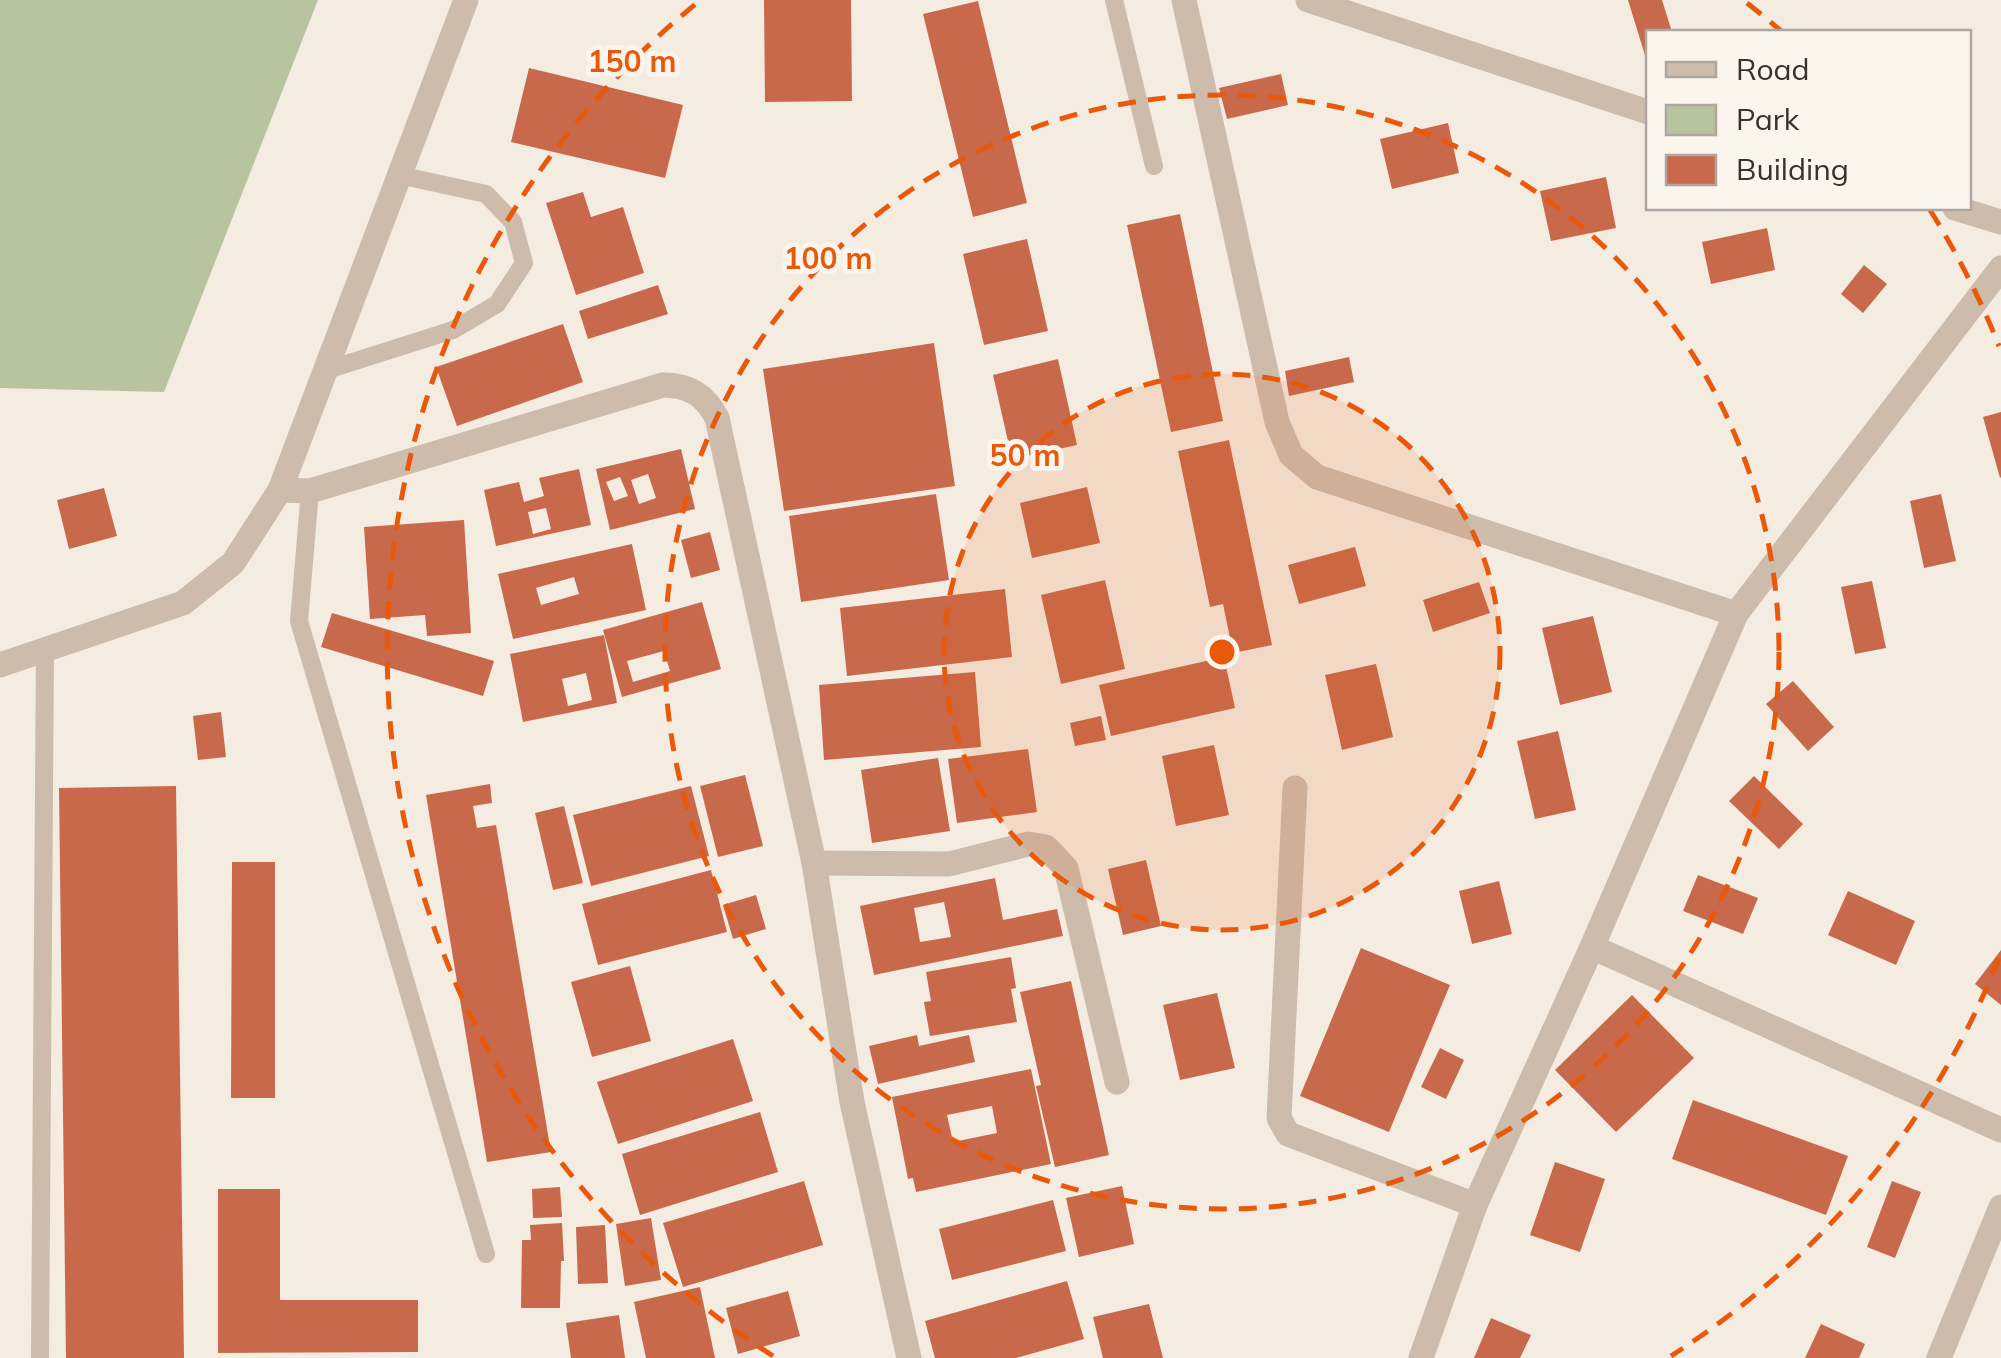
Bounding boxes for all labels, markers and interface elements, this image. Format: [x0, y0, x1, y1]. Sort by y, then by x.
legend [1646, 30, 1971, 210]
text: 150 m [587, 42, 677, 80]
text: Road [1736, 50, 1810, 88]
text: Park [1736, 100, 1800, 138]
text: Building [1736, 150, 1849, 188]
text: 100 m [783, 239, 873, 277]
text: 50 m [989, 436, 1061, 474]
centre of rings [1204, 634, 1240, 670]

